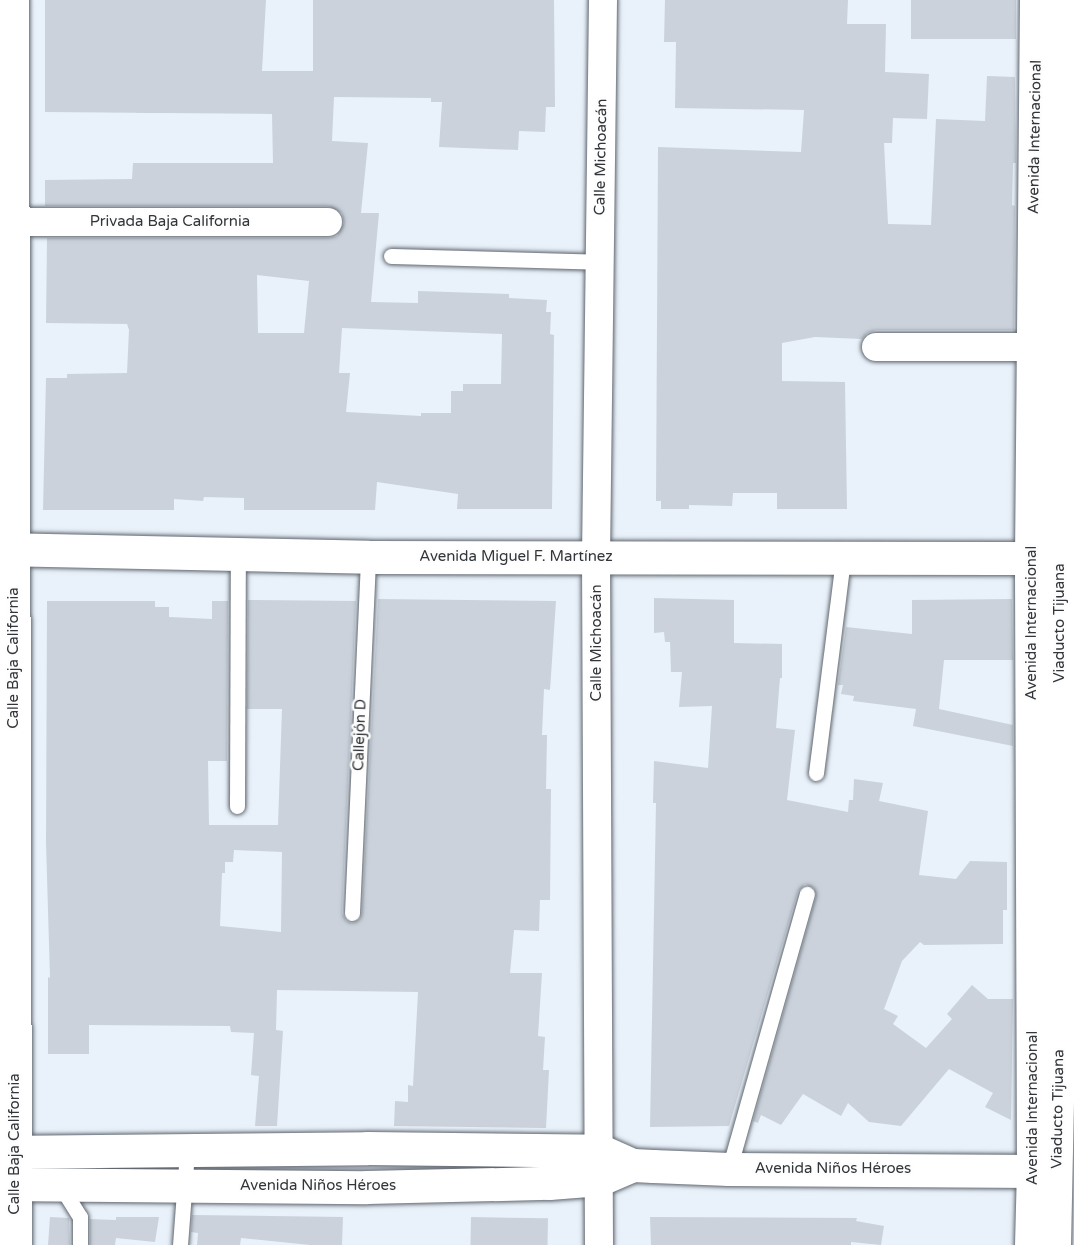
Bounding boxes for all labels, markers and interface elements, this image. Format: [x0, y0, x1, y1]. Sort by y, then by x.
street label: Avenida Internacional [1025, 60, 1045, 214]
street label: Calle Michoacán [591, 98, 611, 216]
street label: Privada Baja California [90, 213, 250, 231]
street label: Avenida Internacional [1023, 546, 1041, 700]
street label: Avenida Miguel F. Martínez [419, 548, 613, 566]
street label: Viaducto Tijuana [1051, 563, 1069, 683]
street label: Calle Michoacán [588, 584, 606, 702]
street label: Calle Baja California [5, 587, 23, 729]
street label: Callejón D [350, 699, 370, 771]
street label: Avenida Internacional [1024, 1031, 1042, 1185]
street label: Viaducto Tijuana [1048, 1049, 1068, 1169]
street label: Calle Baja California [6, 1073, 24, 1215]
street label: Avenida Niños Héroes [755, 1160, 911, 1178]
street label: Avenida Niños Héroes [240, 1177, 396, 1195]

